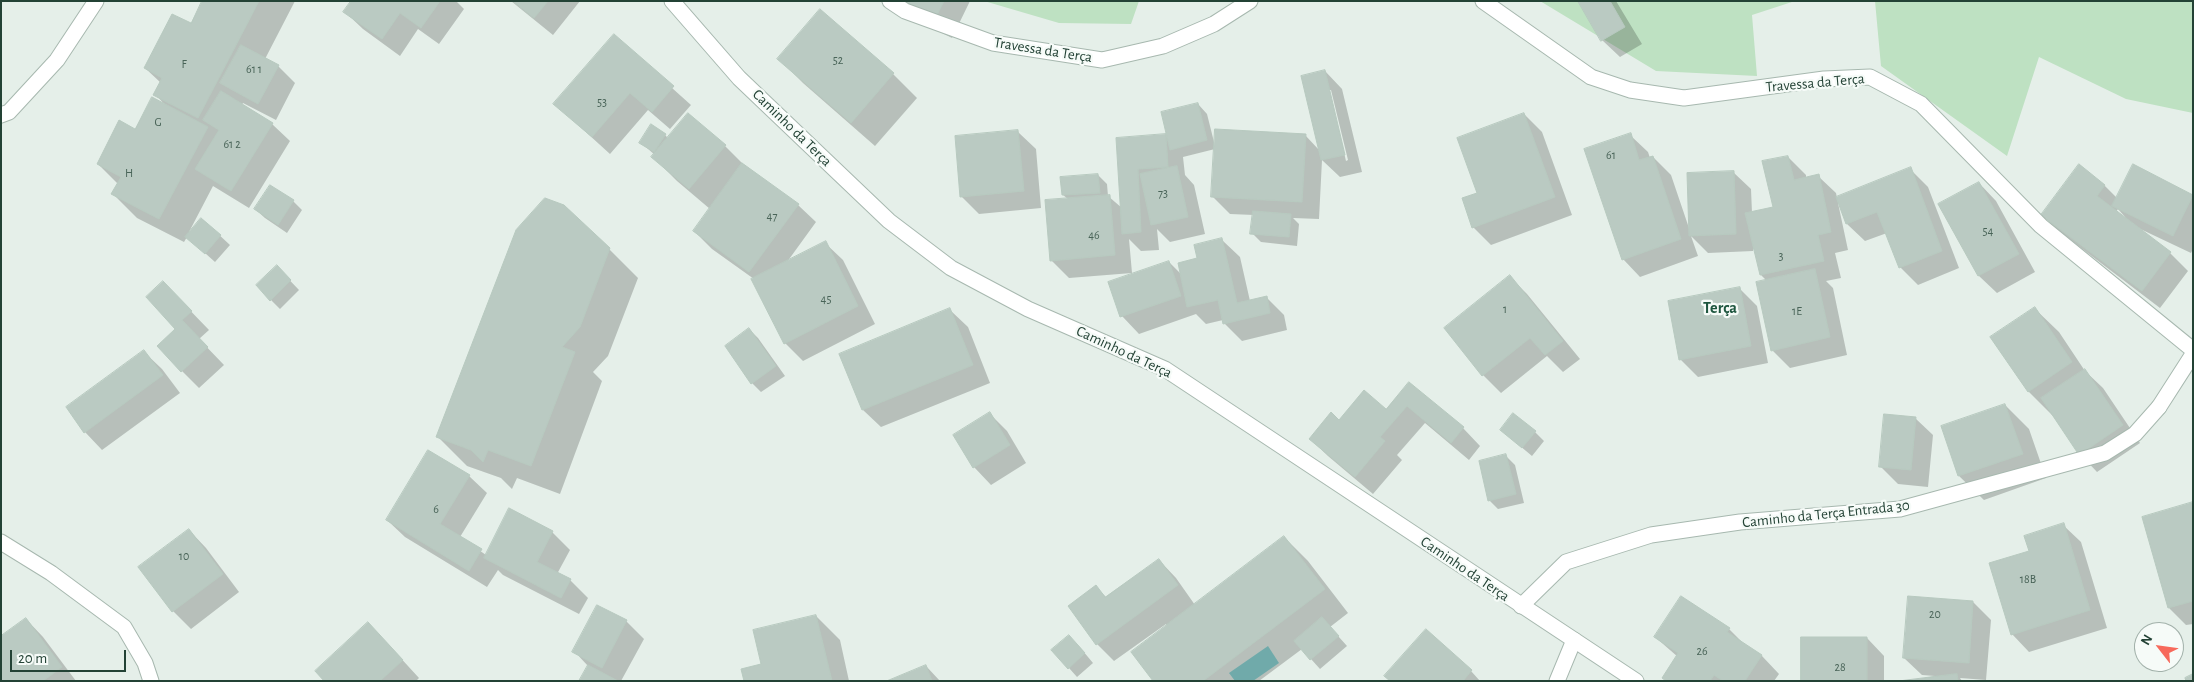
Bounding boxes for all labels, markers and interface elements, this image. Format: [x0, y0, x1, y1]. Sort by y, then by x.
street label: Travessa da Terça [993, 33, 1093, 67]
house number: 52 [833, 53, 843, 67]
house number: F [181, 57, 187, 71]
house number: 61 1 [246, 62, 262, 76]
street label: Travessa da Terça [1765, 70, 1865, 96]
street label: Caminho da Terça [749, 86, 835, 170]
house number: 53 [597, 95, 607, 109]
house number: G [154, 115, 162, 129]
house number: 61 2 [223, 137, 241, 151]
house number: 61 [1606, 148, 1616, 162]
house number: H [125, 166, 133, 180]
house number: 73 [1158, 186, 1168, 200]
house number: 47 [767, 209, 777, 223]
house number: 54 [1983, 224, 1993, 238]
house number: 46 [1088, 228, 1100, 242]
house number: 3 [1779, 249, 1783, 263]
house number: 45 [821, 292, 831, 306]
district label: Terça [1703, 298, 1737, 318]
house number: 1 [1503, 302, 1507, 316]
house number: 1E [1792, 304, 1802, 318]
street label: Caminho da Terça [1073, 322, 1175, 382]
street label: Caminho da Terça Entrada 30 [1741, 496, 1911, 532]
house number: 6 [433, 502, 439, 516]
street label: Caminho da Terça [1417, 533, 1513, 605]
house number: 10 [179, 549, 189, 563]
house number: 18B [2020, 572, 2036, 586]
house number: 20 [1929, 607, 1941, 621]
north arrow [2134, 622, 2184, 672]
text: N [2138, 632, 2155, 648]
scale bar [12, 640, 129, 672]
house number: 26 [1696, 644, 1708, 658]
text: 20 m [18, 651, 47, 666]
house number: 28 [1834, 660, 1846, 674]

